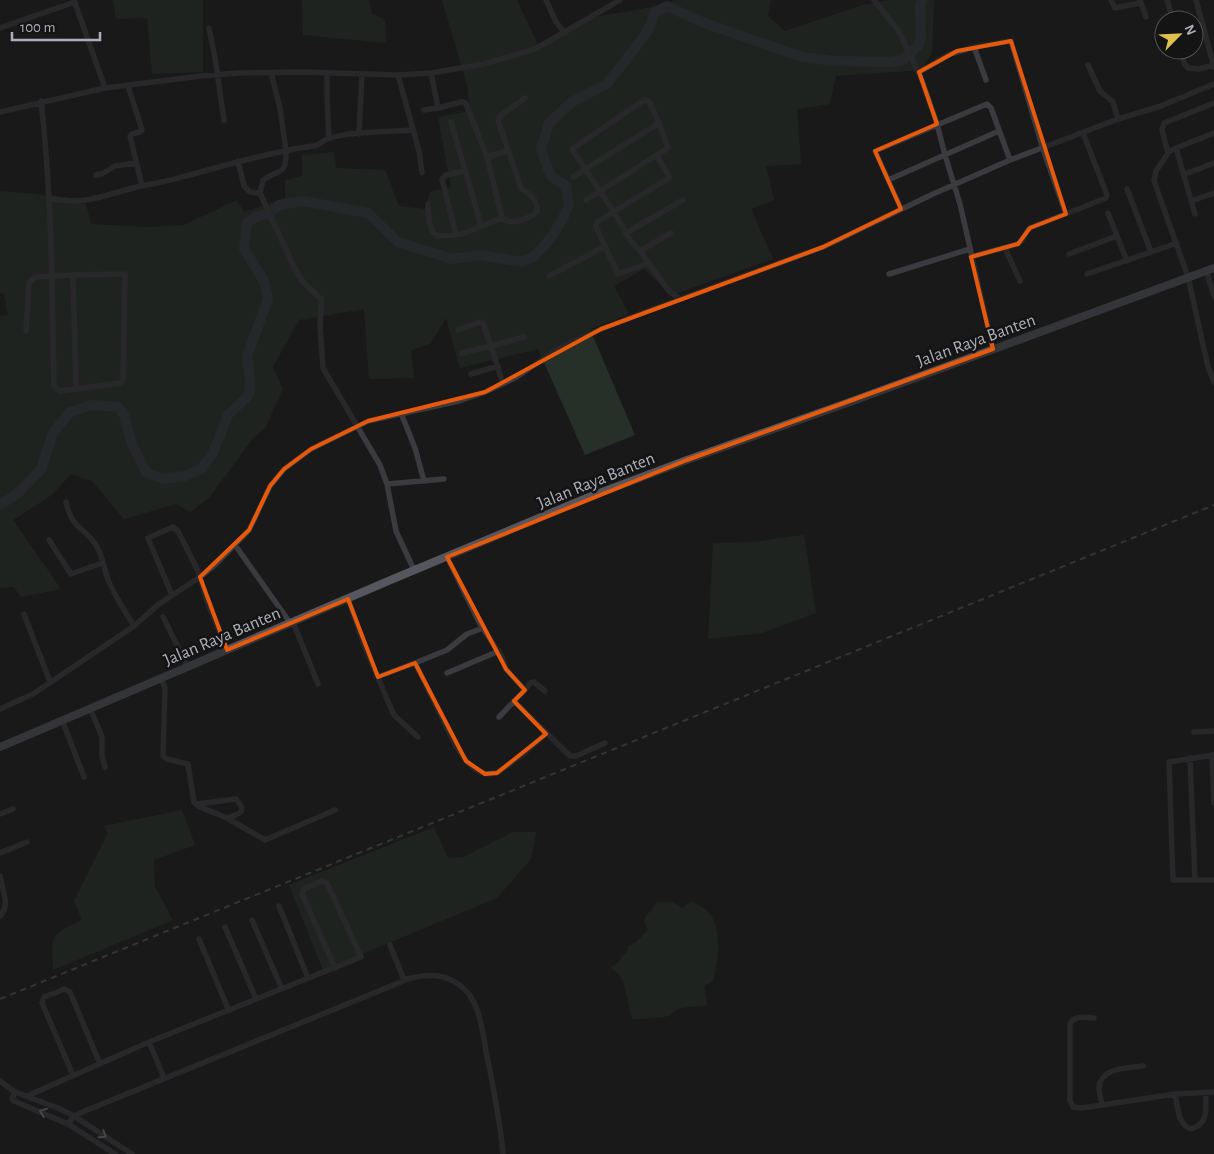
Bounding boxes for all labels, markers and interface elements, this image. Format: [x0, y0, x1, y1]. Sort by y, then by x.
scale bar [12, 10, 100, 42]
north arrow [1154, 10, 1204, 60]
text: 100 m [20, 20, 55, 35]
text: N [1182, 23, 1198, 37]
street label: Jalan Raya Banten [915, 311, 1038, 371]
street label: Jalan Raya Banten [535, 449, 658, 513]
street label: Jalan Raya Banten [161, 604, 283, 670]
one-way arrow [39, 1108, 48, 1119]
one-way arrow [98, 1128, 107, 1138]

